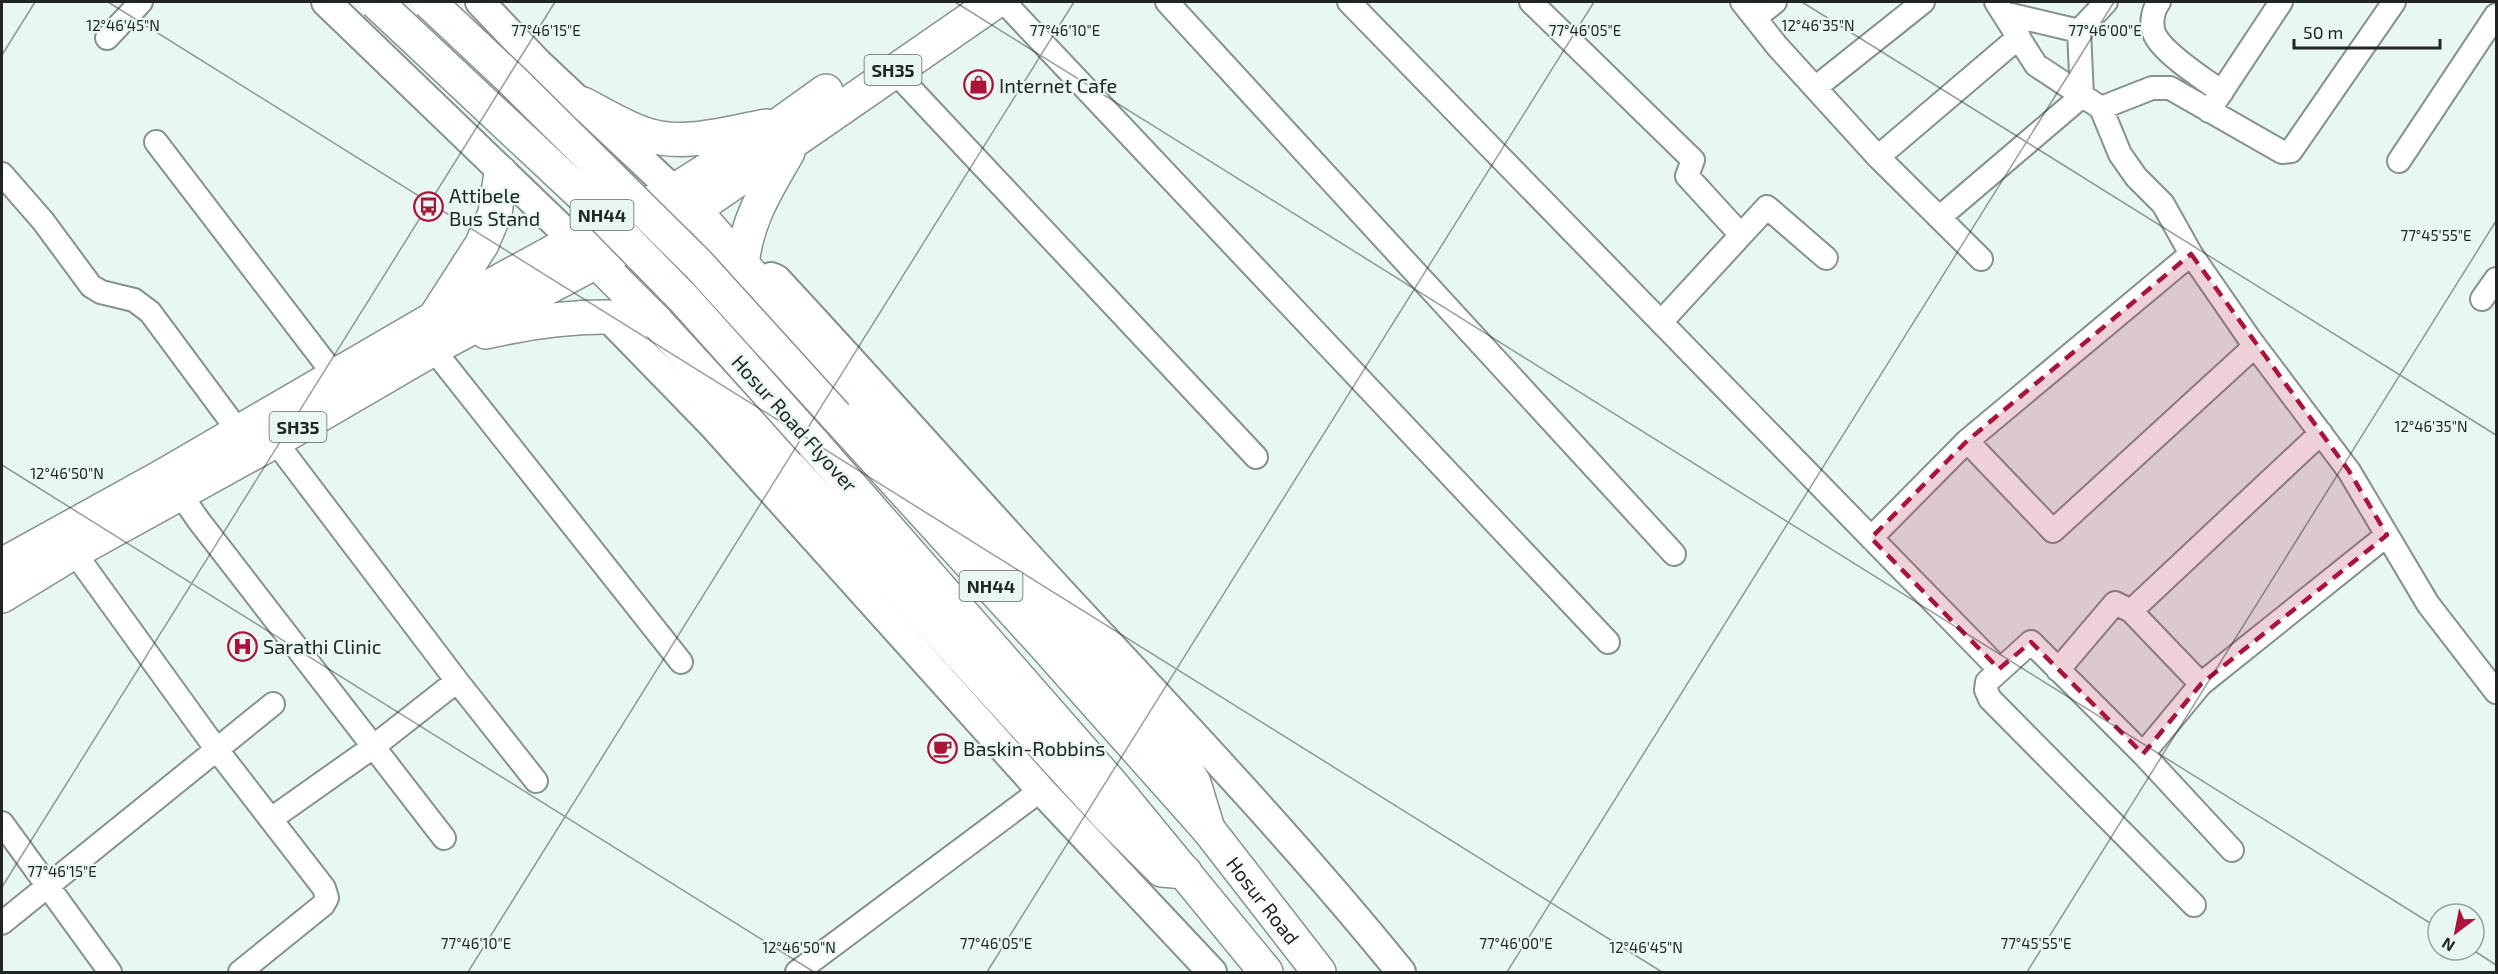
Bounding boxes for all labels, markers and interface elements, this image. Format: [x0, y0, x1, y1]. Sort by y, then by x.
scale bar [2294, 12, 2440, 50]
text: 12°46'45"N [86, 16, 160, 34]
text: 12°46'35"N [1781, 16, 1855, 34]
text: 77°46'15"E [511, 21, 581, 39]
text: 77°46'10"E [1030, 21, 1100, 39]
text: 77°46'05"E [1549, 21, 1621, 39]
text: 77°46'00"E [2068, 21, 2142, 39]
text: 50 m [2303, 21, 2343, 43]
road number: SH35 [864, 55, 922, 85]
shop icon: Internet Cafe [962, 69, 994, 101]
place label: Internet Cafe [999, 73, 1117, 97]
place label: Attibele Bus Stand [449, 183, 540, 230]
bus stop icon: Attibele Bus Stand [412, 190, 444, 222]
road number: NH44 [570, 200, 634, 230]
text: 77°45'55"E [2401, 226, 2471, 244]
street label: Hosur Road Flyover [727, 350, 863, 496]
road number: SH35 [270, 412, 326, 442]
text: 12°46'35"N [2394, 417, 2468, 435]
text: 12°46'50"N [30, 464, 104, 482]
road number: NH44 [960, 571, 1022, 601]
hospital icon: Sarathi Clinic [226, 630, 258, 662]
place label: Sarathi Clinic [263, 634, 382, 658]
cafe icon: Baskin-Robbins [926, 732, 958, 764]
place label: Baskin-Robbins [963, 736, 1105, 760]
street label: Hosur Road [1222, 852, 1305, 949]
text: 77°46'15"E [27, 862, 97, 880]
north arrow [2426, 902, 2486, 962]
text: 77°46'10"E [441, 934, 511, 952]
text: 77°46'05"E [960, 934, 1032, 952]
text: 77°46'00"E [1479, 934, 1553, 952]
text: 77°45'55"E [2001, 934, 2071, 952]
text: N [2438, 934, 2458, 956]
text: 12°46'50"N [762, 938, 836, 956]
text: 12°46'45"N [1609, 938, 1683, 956]

